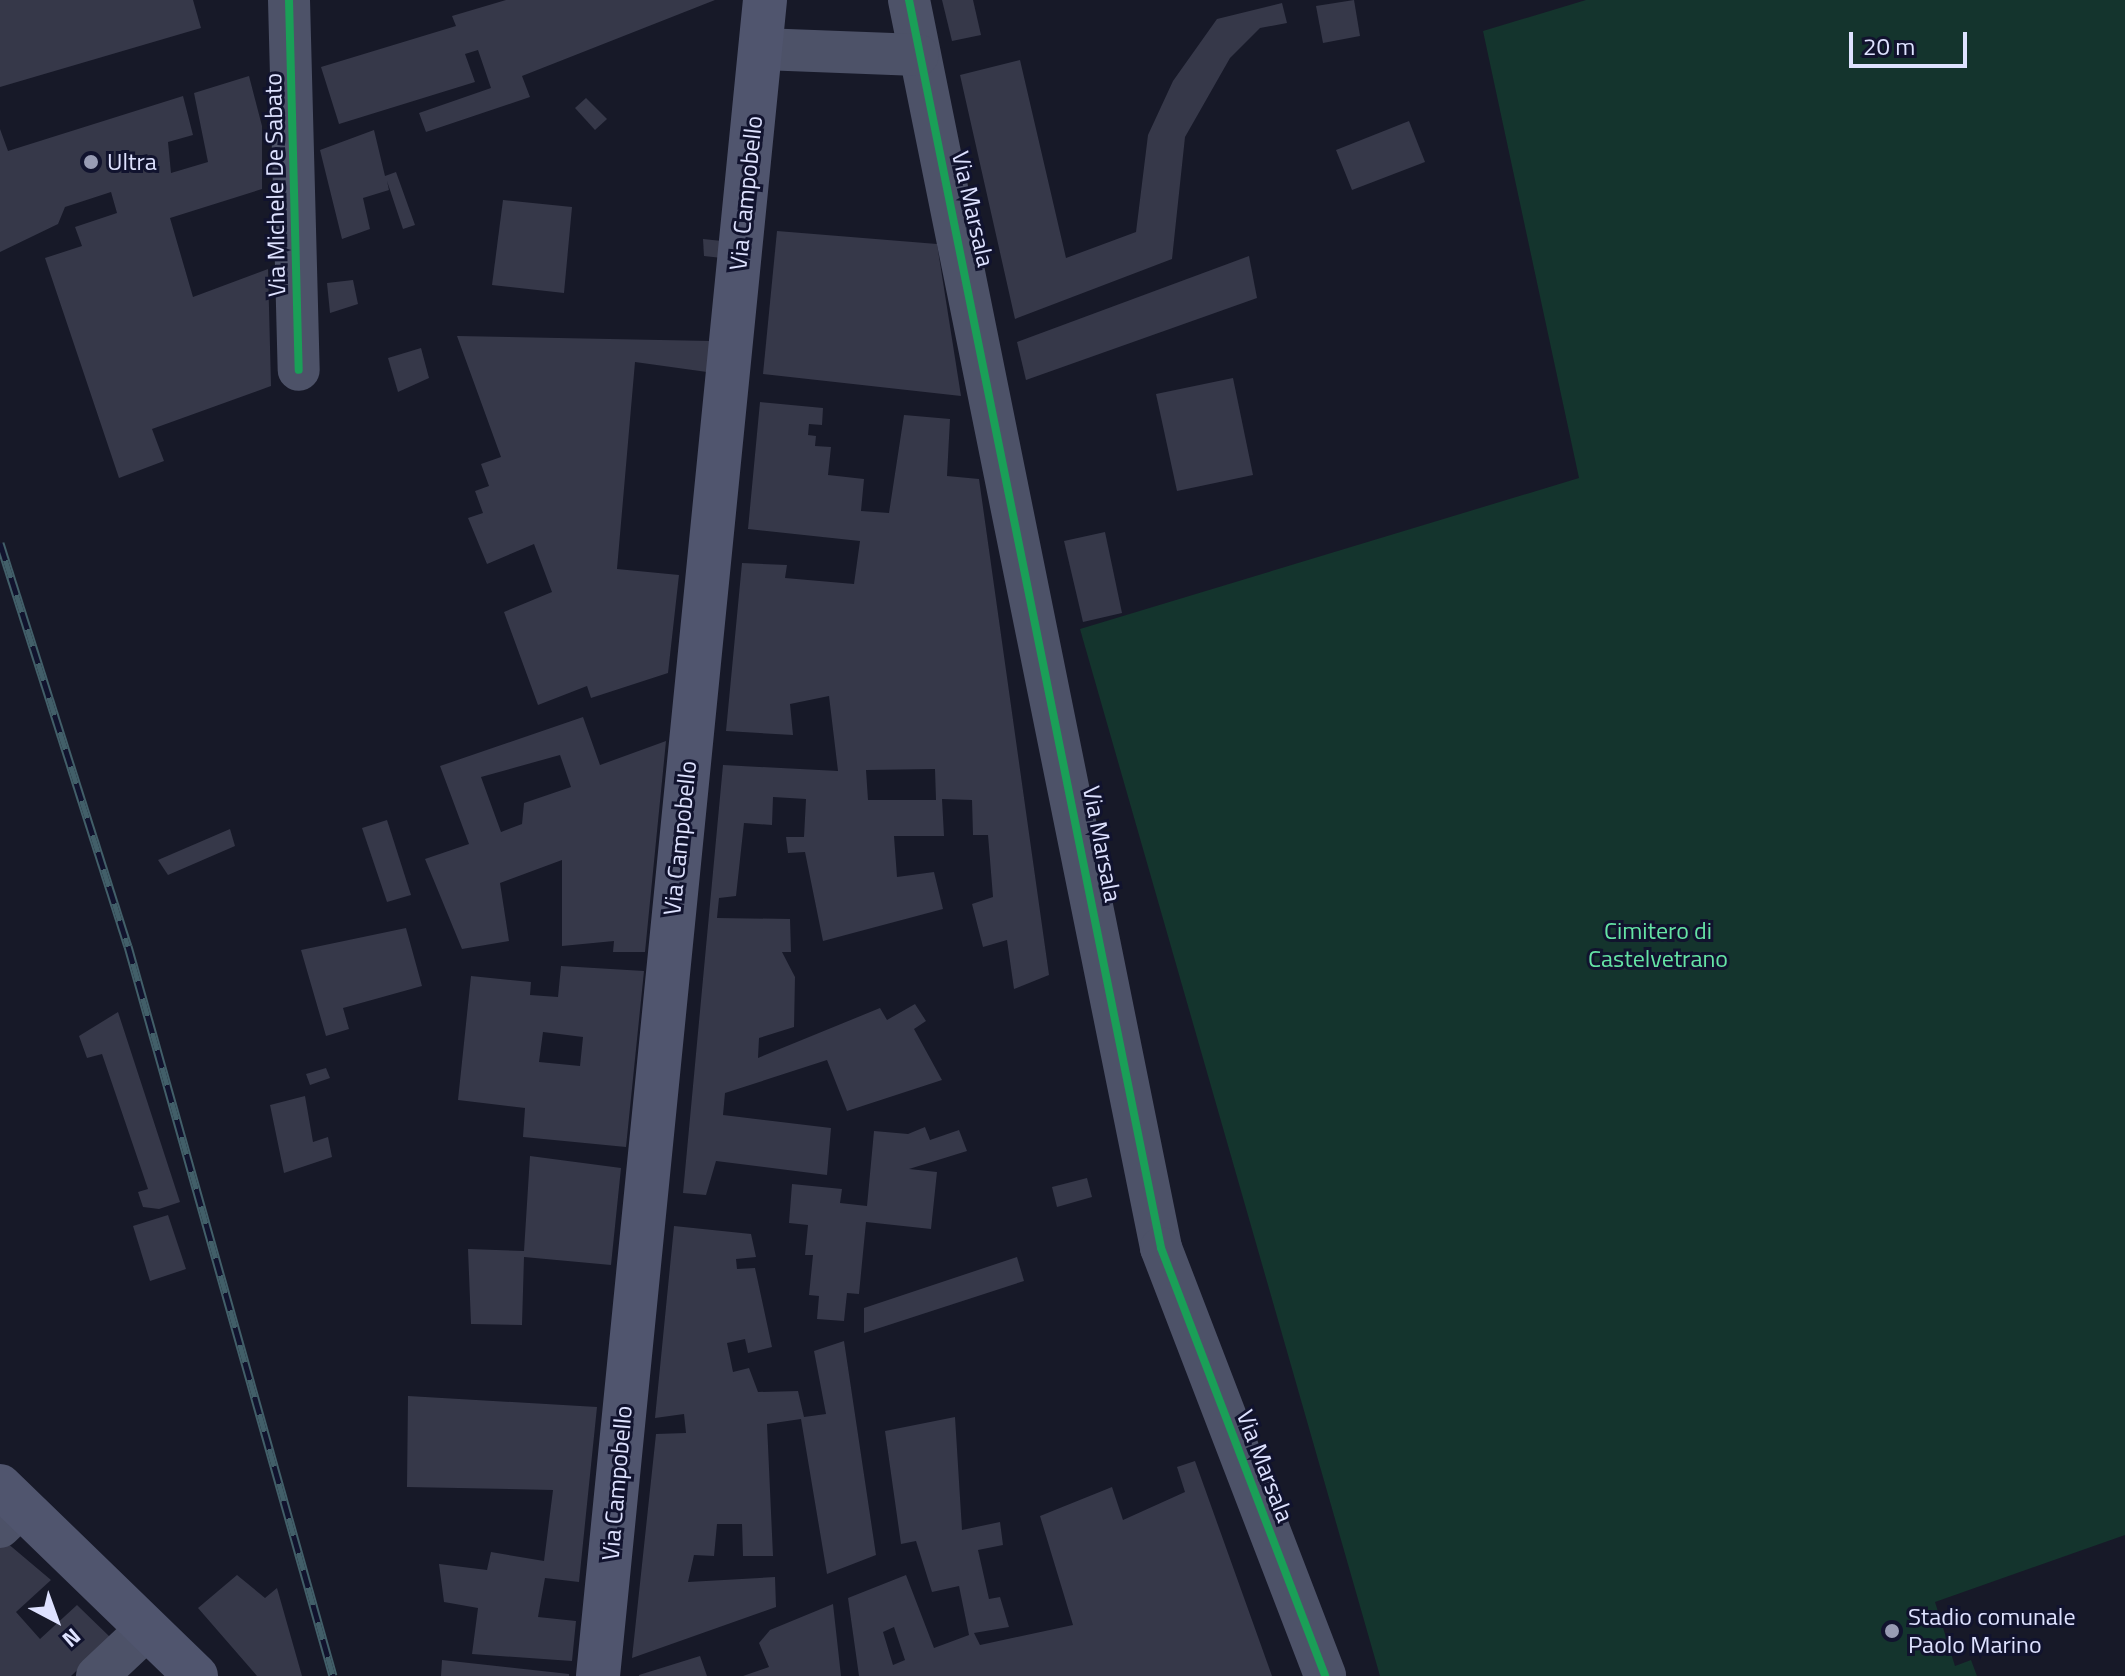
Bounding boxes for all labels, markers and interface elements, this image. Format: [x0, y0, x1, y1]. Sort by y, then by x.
scale bar [1853, 16, 1971, 66]
text: 20 m [1863, 28, 1915, 64]
street label: Via Michele De Sabato [259, 73, 291, 297]
street label: Via Campobello [724, 114, 768, 272]
place label: Ultra [107, 148, 157, 176]
street label: Via Marsala [946, 148, 1000, 270]
marker: Ultra [82, 153, 100, 171]
street label: Via Campobello [658, 759, 702, 917]
street label: Via Marsala [1077, 783, 1127, 905]
park label: Cimitero di Castelvetrano [1588, 917, 1728, 973]
street label: Via Campobello [596, 1404, 638, 1562]
street label: Via Marsala [1230, 1406, 1300, 1526]
north arrow [16, 1580, 96, 1660]
place label: Stadio comunale Paolo Marino [1908, 1603, 2076, 1659]
text: N [55, 1620, 89, 1656]
marker: Stadio comunale Paolo Marino [1883, 1622, 1901, 1640]

